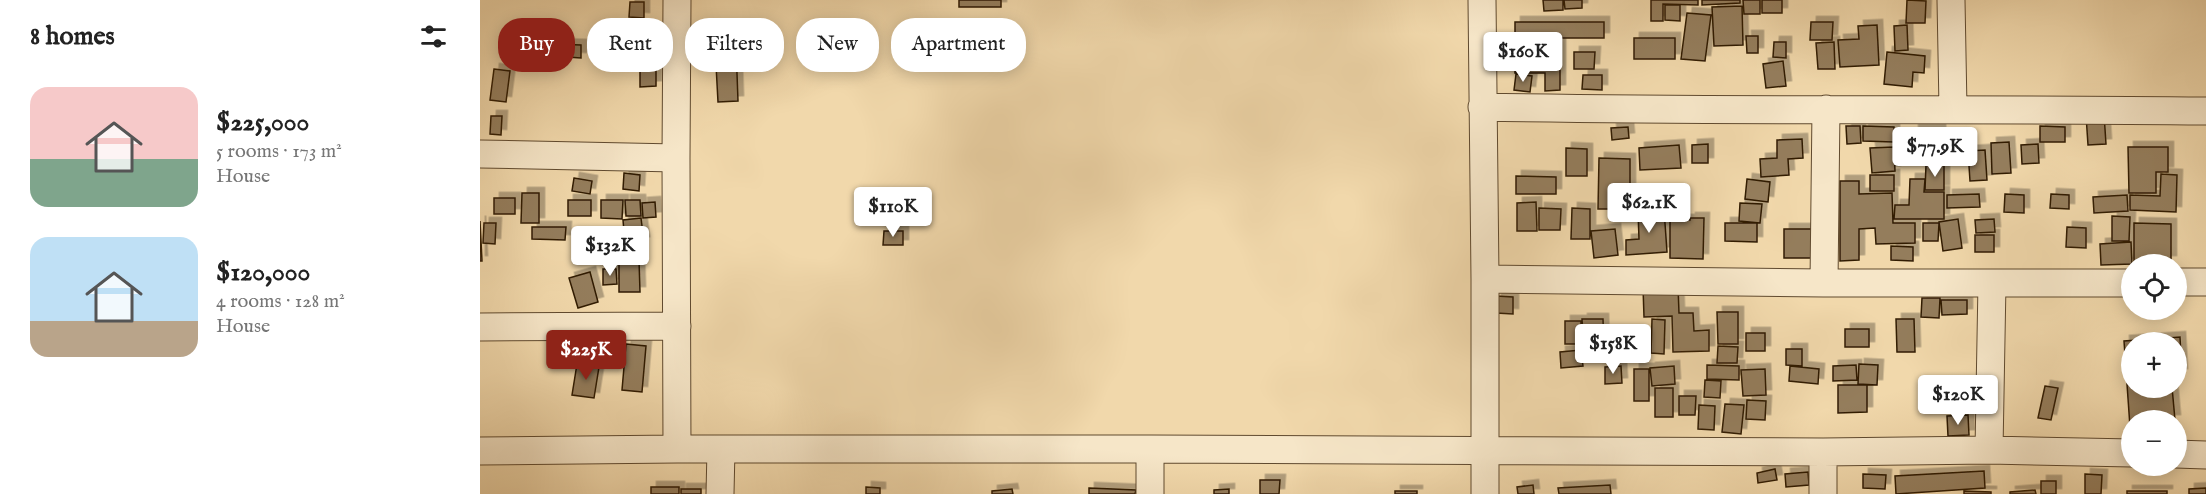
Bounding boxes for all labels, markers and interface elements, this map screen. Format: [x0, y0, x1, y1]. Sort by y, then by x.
chip: Buy [498, 18, 575, 72]
chip: Rent [587, 18, 673, 72]
chip: Filters [685, 18, 784, 72]
chip: New [796, 18, 879, 72]
chip: Apartment [891, 18, 1026, 72]
text: 8 homes [30, 20, 115, 53]
icon: filters [417, 20, 450, 53]
pin: $160K [1481, 32, 1565, 83]
text: $160K [1497, 39, 1549, 64]
text: $225,000 [216, 106, 309, 139]
icon: home [78, 111, 150, 183]
pin: $77.9K [1886, 127, 1984, 178]
text: $77.9K [1906, 134, 1964, 159]
text: 5 rooms · 173 m² [216, 139, 342, 164]
text: House [216, 164, 270, 189]
pin: $62.1K [1600, 183, 1698, 234]
pin: $110K [851, 187, 935, 238]
text: $62.1K [1621, 190, 1677, 215]
text: $110K [868, 194, 918, 219]
pin: $132K [568, 226, 652, 277]
text: $132K [585, 233, 635, 258]
map controls [2121, 254, 2187, 476]
button: locate [2121, 254, 2187, 320]
text: $120,000 [216, 256, 310, 289]
icon: home [78, 261, 150, 333]
text: 4 rooms · 128 m² [216, 289, 345, 314]
text: House [216, 314, 270, 339]
pin: $158K [1571, 324, 1655, 375]
pin: $225K [544, 330, 628, 381]
text: $158K [1589, 331, 1637, 356]
button: + [2121, 332, 2187, 398]
text: $225K [560, 337, 612, 362]
pin: $120K [1916, 375, 2000, 426]
text: $120K [1932, 382, 1984, 407]
button: − [2121, 410, 2187, 476]

